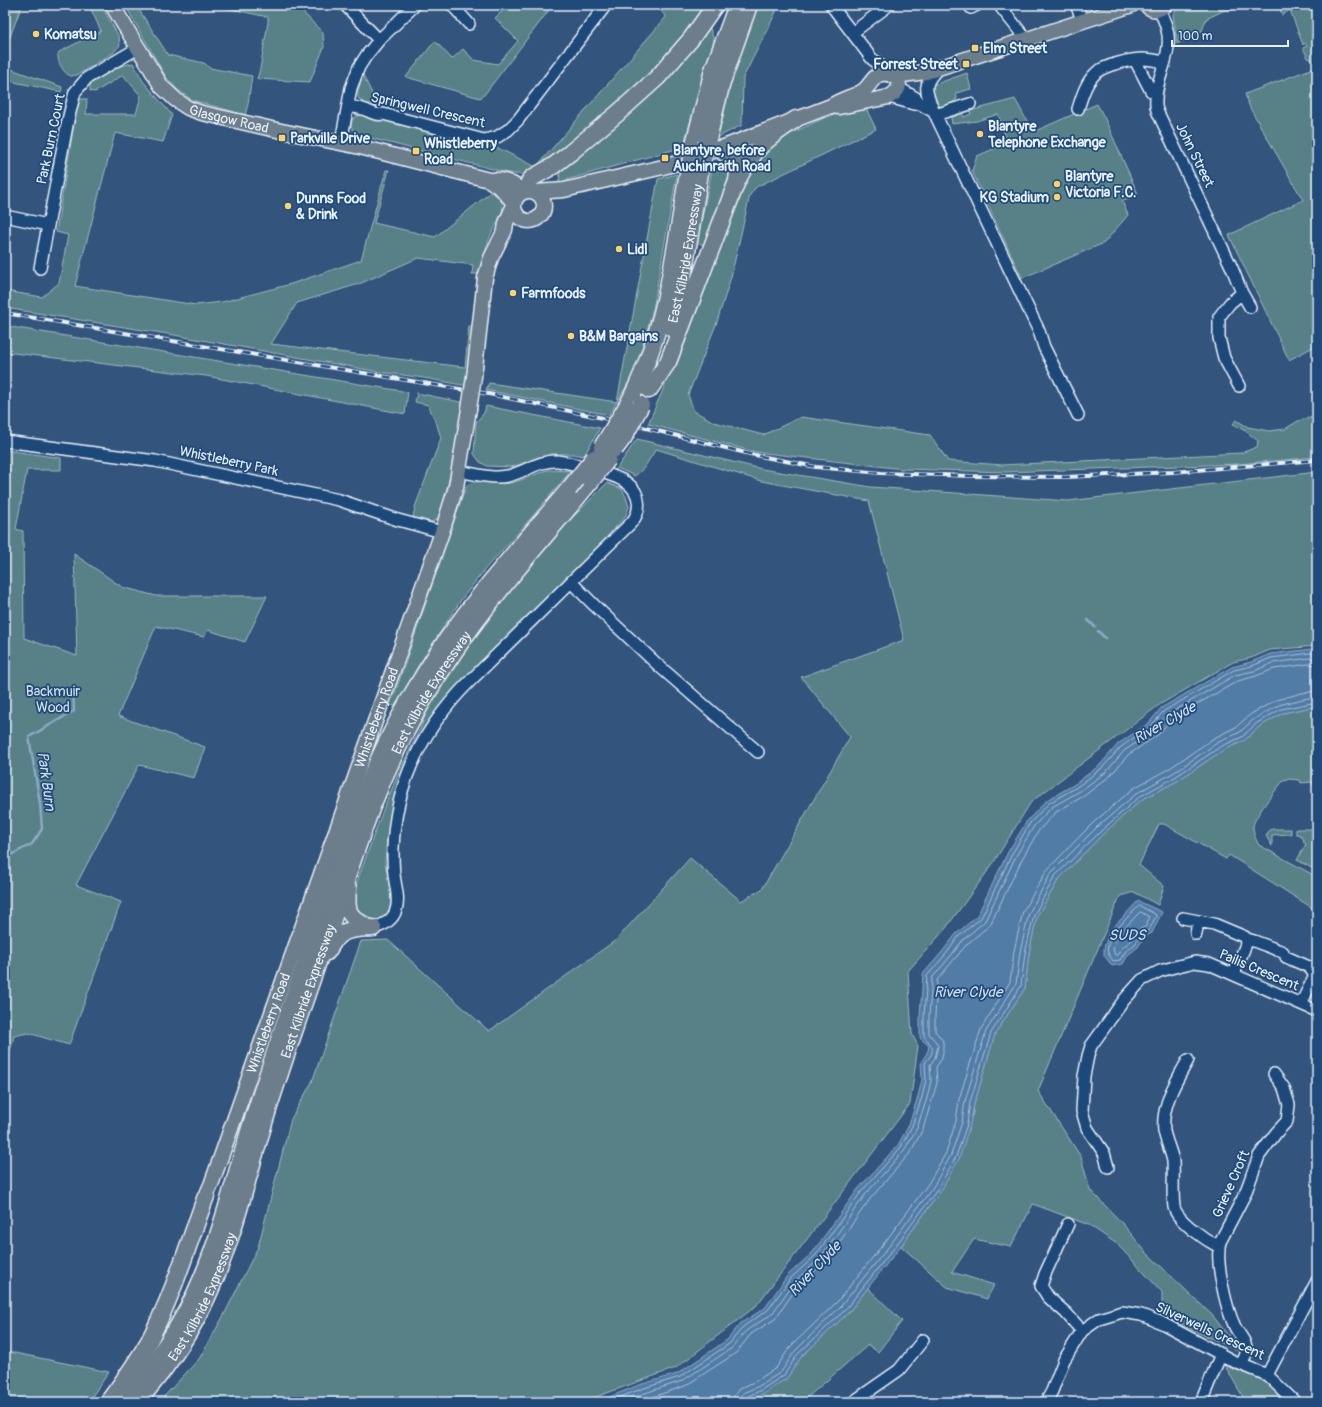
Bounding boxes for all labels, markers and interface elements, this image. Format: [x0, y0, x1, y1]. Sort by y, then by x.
scale bar [1172, 22, 1288, 48]
place label: Komatsu [44, 26, 97, 43]
marker: Komatsu [31, 29, 41, 39]
text: 100 m [1178, 29, 1213, 44]
place label: Elm Street [983, 40, 1047, 57]
marker: Elm Street [970, 43, 980, 53]
place label: Forrest Street [873, 56, 958, 73]
marker: Forrest Street [961, 59, 971, 69]
street label: Springwell Crescent [369, 89, 487, 132]
street label: Park Burn Court [33, 92, 69, 186]
street label: Glasgow Road [187, 101, 270, 137]
place label: Blantyre Telephone Exchange [987, 118, 1107, 151]
street label: John Street [1172, 120, 1218, 190]
marker: Blantyre Telephone Exchange [975, 129, 985, 139]
place label: Parkville Drive [290, 130, 371, 147]
marker: Parkville Drive [277, 133, 287, 143]
place label: Whistleberry Road [424, 135, 497, 168]
place label: Blantyre, before Auchinraith Road [673, 142, 771, 175]
marker: Whistleberry Road [411, 146, 421, 156]
marker: Blantyre, before Auchinraith Road [660, 153, 670, 163]
place label: Blantyre Victoria F.C. [1065, 168, 1136, 201]
marker: Blantyre Victoria F.C. [1052, 179, 1062, 189]
street label: East Kilbride Expressway [664, 183, 707, 324]
place label: KG Stadium [980, 189, 1050, 206]
place label: Dunns Food & Drink [296, 190, 366, 223]
marker: KG Stadium [1052, 192, 1062, 202]
marker: Dunns Food & Drink [283, 201, 293, 211]
place label: Lidl [627, 241, 648, 258]
marker: Lidl [614, 244, 624, 254]
place label: Farmfoods [521, 285, 586, 302]
marker: Farmfoods [508, 288, 518, 298]
place label: B&M Bargains [579, 328, 659, 345]
marker: B&M Bargains [566, 331, 576, 341]
street label: Whistleberry Park [178, 442, 280, 480]
street label: East Kilbride Expressway [388, 628, 475, 757]
street label: Whistleberry Road [351, 665, 402, 770]
park label: Backmuir Wood [26, 683, 80, 716]
water label: River Clyde [1131, 697, 1201, 748]
water label: Park Burn [32, 750, 60, 813]
street label: East Kilbride Expressway [277, 922, 339, 1060]
water label: SUDS [1109, 926, 1148, 945]
street label: Pailis Crescent [1217, 946, 1302, 995]
street label: Whistleberry Road [243, 970, 294, 1075]
water label: River Clyde [934, 983, 1004, 1002]
street label: Grieve Croft [1209, 1147, 1254, 1220]
street label: East Kilbride Expressway [164, 1230, 240, 1364]
water label: River Clyde [785, 1236, 846, 1301]
street label: Silverwells Crescent [1153, 1298, 1267, 1364]

